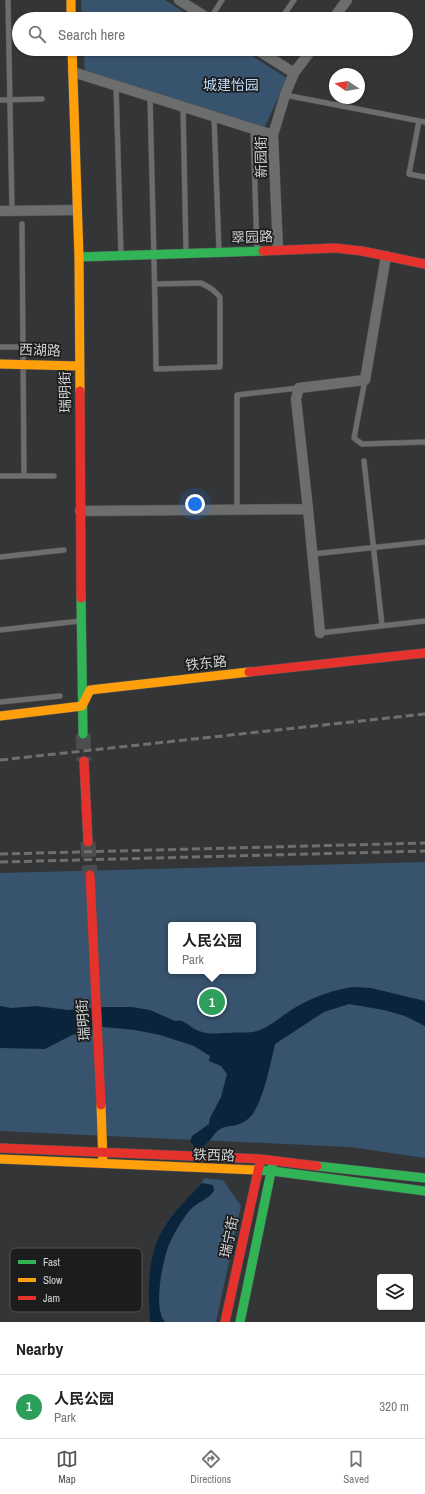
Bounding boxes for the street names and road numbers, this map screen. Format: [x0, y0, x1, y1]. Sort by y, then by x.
street label: 新园街 [252, 136, 270, 178]
street label: 翠园路 [231, 227, 273, 247]
street label: 西湖路 [19, 340, 61, 360]
street label: 瑞明街 [56, 371, 74, 413]
street label: 铁东路 [184, 652, 228, 674]
street label: 瑞明街 [73, 998, 93, 1042]
street label: 铁西路 [193, 1145, 235, 1165]
street label: 瑞宁街 [216, 1215, 242, 1259]

